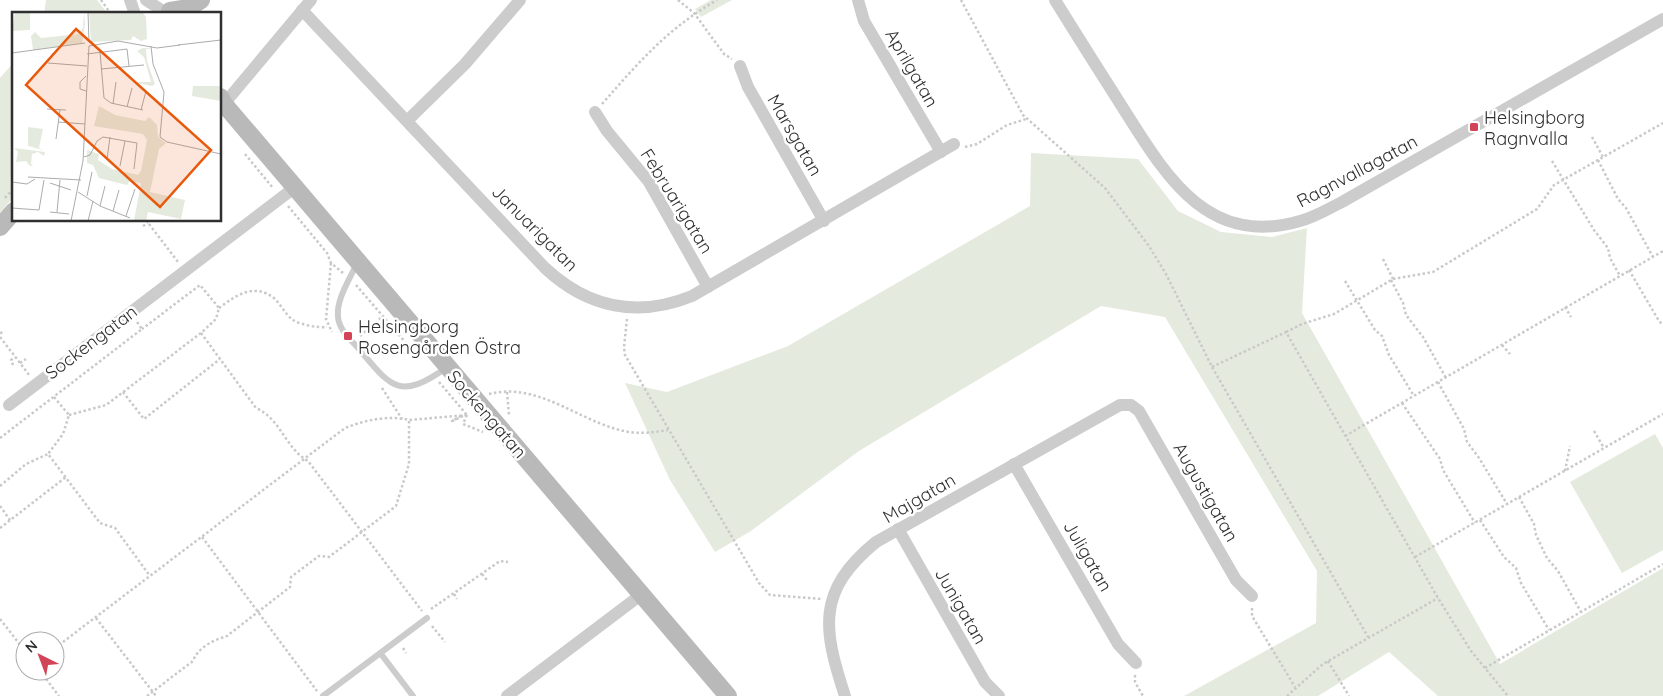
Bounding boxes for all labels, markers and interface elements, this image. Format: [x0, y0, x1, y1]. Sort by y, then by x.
inset map [12, 12, 221, 221]
street label: Aprilgatan [880, 25, 944, 111]
street label: Marsgatan [762, 90, 828, 180]
place label: Helsingborg Ragnvalla [1484, 106, 1585, 150]
marker: Helsingborg Ragnvalla [1468, 121, 1480, 133]
street label: Ragnvallagatan [1293, 129, 1421, 213]
street label: Februarigatan [636, 144, 718, 258]
street label: Januarigatan [487, 180, 583, 276]
street label: Sockengatan [40, 300, 142, 384]
place label: Helsingborg Rosengården Östra [358, 315, 521, 359]
marker: Helsingborg Rosengården Östra [342, 330, 354, 342]
street label: Sockengatan [442, 365, 532, 463]
street label: Augustigatan [1168, 438, 1244, 546]
street label: Majgatan [879, 468, 959, 528]
street label: Juligatan [1059, 516, 1117, 596]
street label: Junigatan [930, 564, 992, 648]
north arrow [15, 631, 65, 681]
text: N [21, 636, 41, 656]

